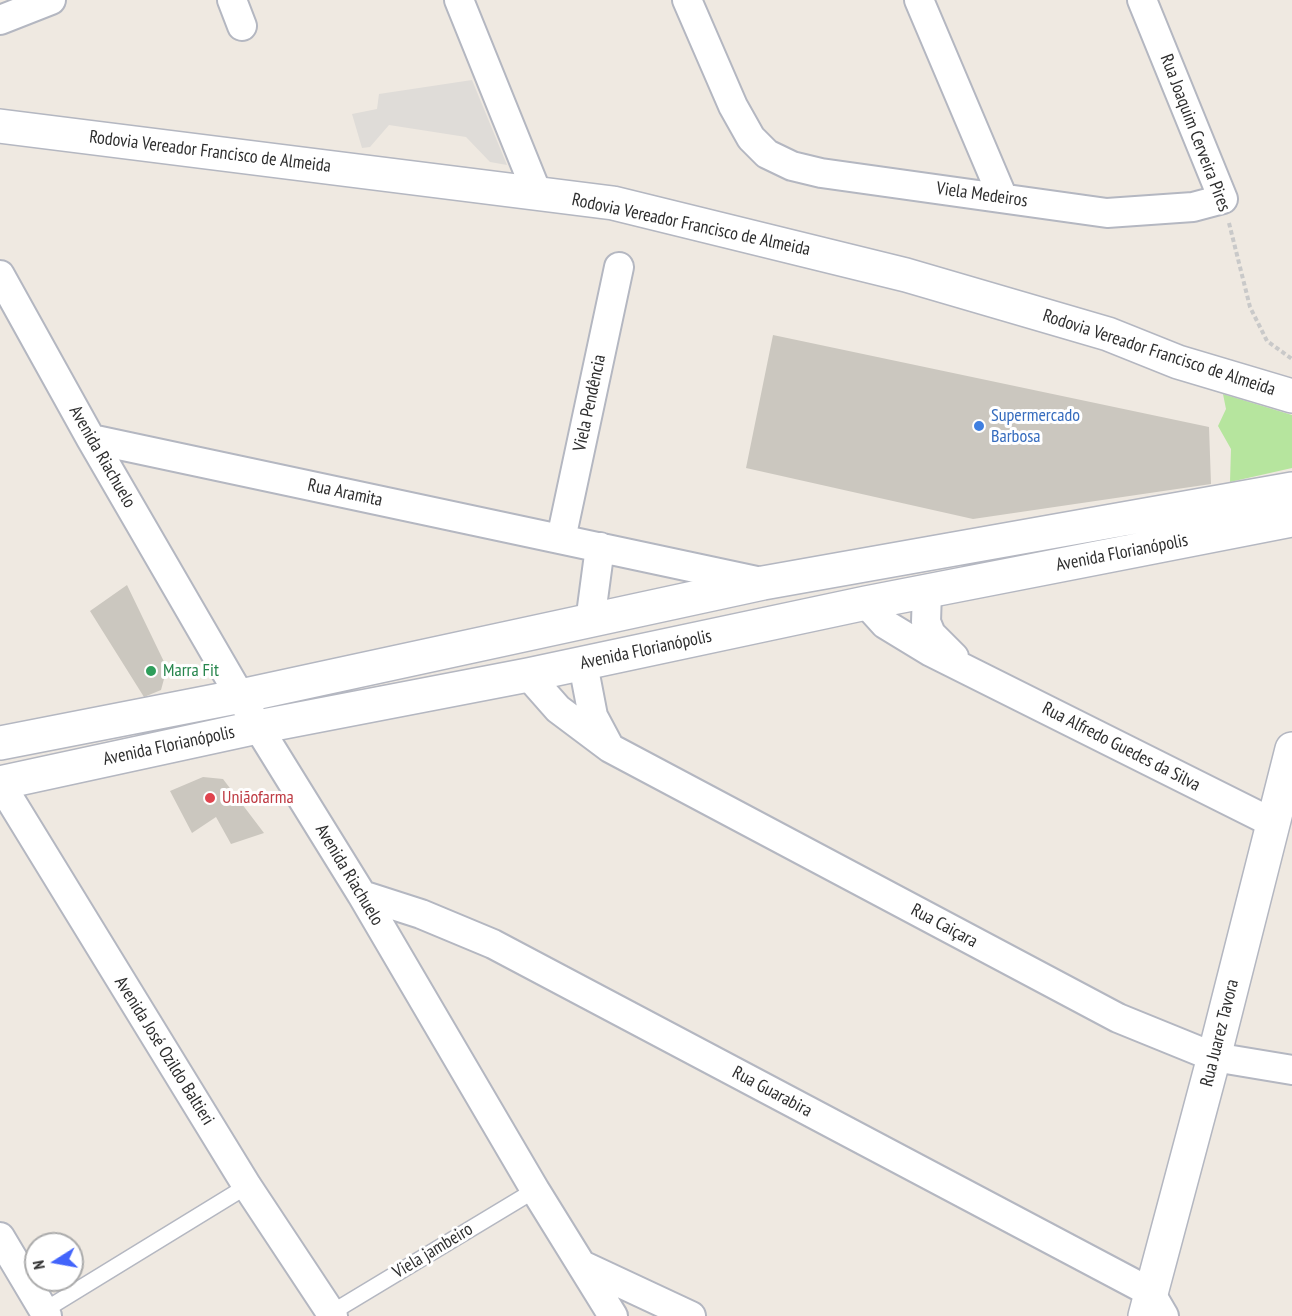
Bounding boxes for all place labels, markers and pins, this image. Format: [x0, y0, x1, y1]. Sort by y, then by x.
place label: Supermercado Barbosa [991, 405, 1080, 448]
marker: Supermercado Barbosa [972, 419, 986, 433]
place label: Marra Fit [163, 660, 219, 682]
marker: Marra Fit [144, 664, 158, 678]
place label: Uniãofarma [222, 787, 294, 809]
marker: Uniãofarma [203, 791, 217, 805]

